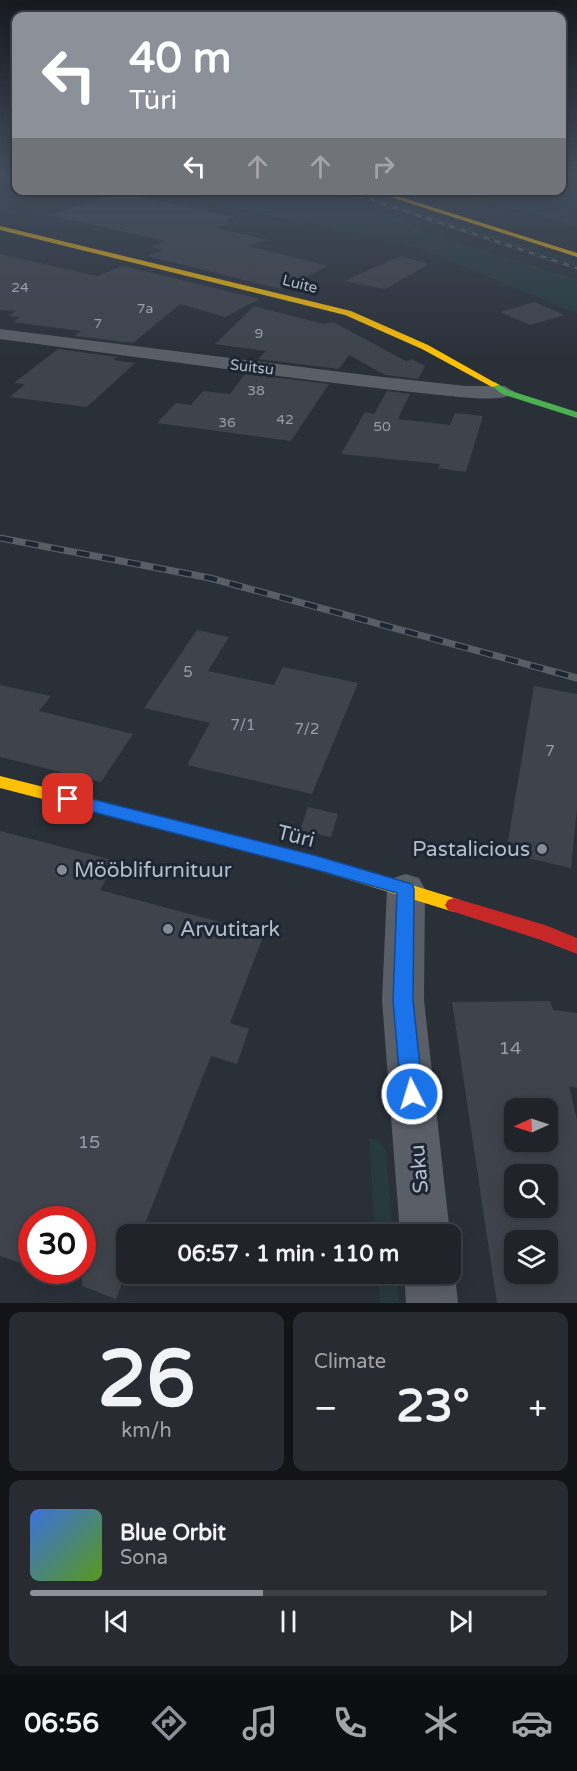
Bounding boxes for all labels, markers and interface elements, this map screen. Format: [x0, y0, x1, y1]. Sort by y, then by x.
text: 40 m [129, 33, 231, 84]
icon: left [30, 36, 108, 114]
text: Türi [129, 84, 177, 117]
icon: left [178, 150, 211, 183]
icon: ahead [241, 150, 274, 183]
icon: ahead [304, 150, 337, 183]
icon: right [367, 150, 400, 183]
street label: Luite [281, 271, 319, 297]
house number: 24 [11, 279, 29, 296]
house number: 7a [137, 300, 153, 317]
house number: 7 [94, 315, 102, 332]
house number: 9 [255, 325, 263, 342]
street label: Suitsu [229, 355, 275, 379]
house number: 38 [247, 382, 265, 399]
house number: 42 [276, 411, 294, 428]
house number: 36 [218, 414, 236, 431]
house number: 50 [373, 418, 391, 435]
house number: 5 [183, 663, 193, 681]
house number: 7/1 [230, 716, 256, 734]
house number: 7/2 [294, 720, 320, 738]
house number: 7 [545, 742, 555, 760]
pin [42, 773, 93, 824]
icon: arrive [51, 782, 84, 815]
street label: Türi [275, 820, 317, 853]
place label: Pastalicious [412, 837, 530, 862]
marker: Pastalicious [535, 842, 549, 856]
place label: Mööblifurnituur [74, 858, 232, 883]
marker: Mööblifurnituur [55, 863, 69, 877]
place label: Arvutitark [180, 917, 280, 942]
marker: Arvutitark [161, 922, 175, 936]
house number: 14 [499, 1037, 521, 1059]
position arrow [380, 1062, 444, 1126]
north arrow [504, 1098, 558, 1152]
map controls [504, 1098, 558, 1284]
house number: 15 [78, 1131, 100, 1153]
street label: Saku [405, 1143, 434, 1194]
button: search [504, 1164, 558, 1218]
speed limit sign: 30 [18, 1206, 96, 1284]
button: layers [504, 1230, 558, 1284]
text: 06:57 · 1 min · 110 m [178, 1241, 399, 1267]
text: 26 [98, 1333, 195, 1427]
text: Climate [314, 1350, 386, 1374]
text: 23° [396, 1380, 470, 1434]
text: − [314, 1389, 338, 1428]
text: + [528, 1389, 547, 1428]
text: km/h [121, 1419, 172, 1443]
text: Blue Orbit [120, 1520, 226, 1546]
text: Sona [120, 1546, 168, 1570]
icon: previous [100, 1605, 133, 1638]
icon: pause [272, 1605, 305, 1638]
icon: next [444, 1605, 477, 1638]
icon: directions [148, 1702, 190, 1744]
icon: music [239, 1702, 281, 1744]
icon: phone [329, 1702, 371, 1744]
icon: climate [420, 1702, 462, 1744]
icon: car [511, 1702, 553, 1744]
text: 06:56 [24, 1707, 99, 1740]

